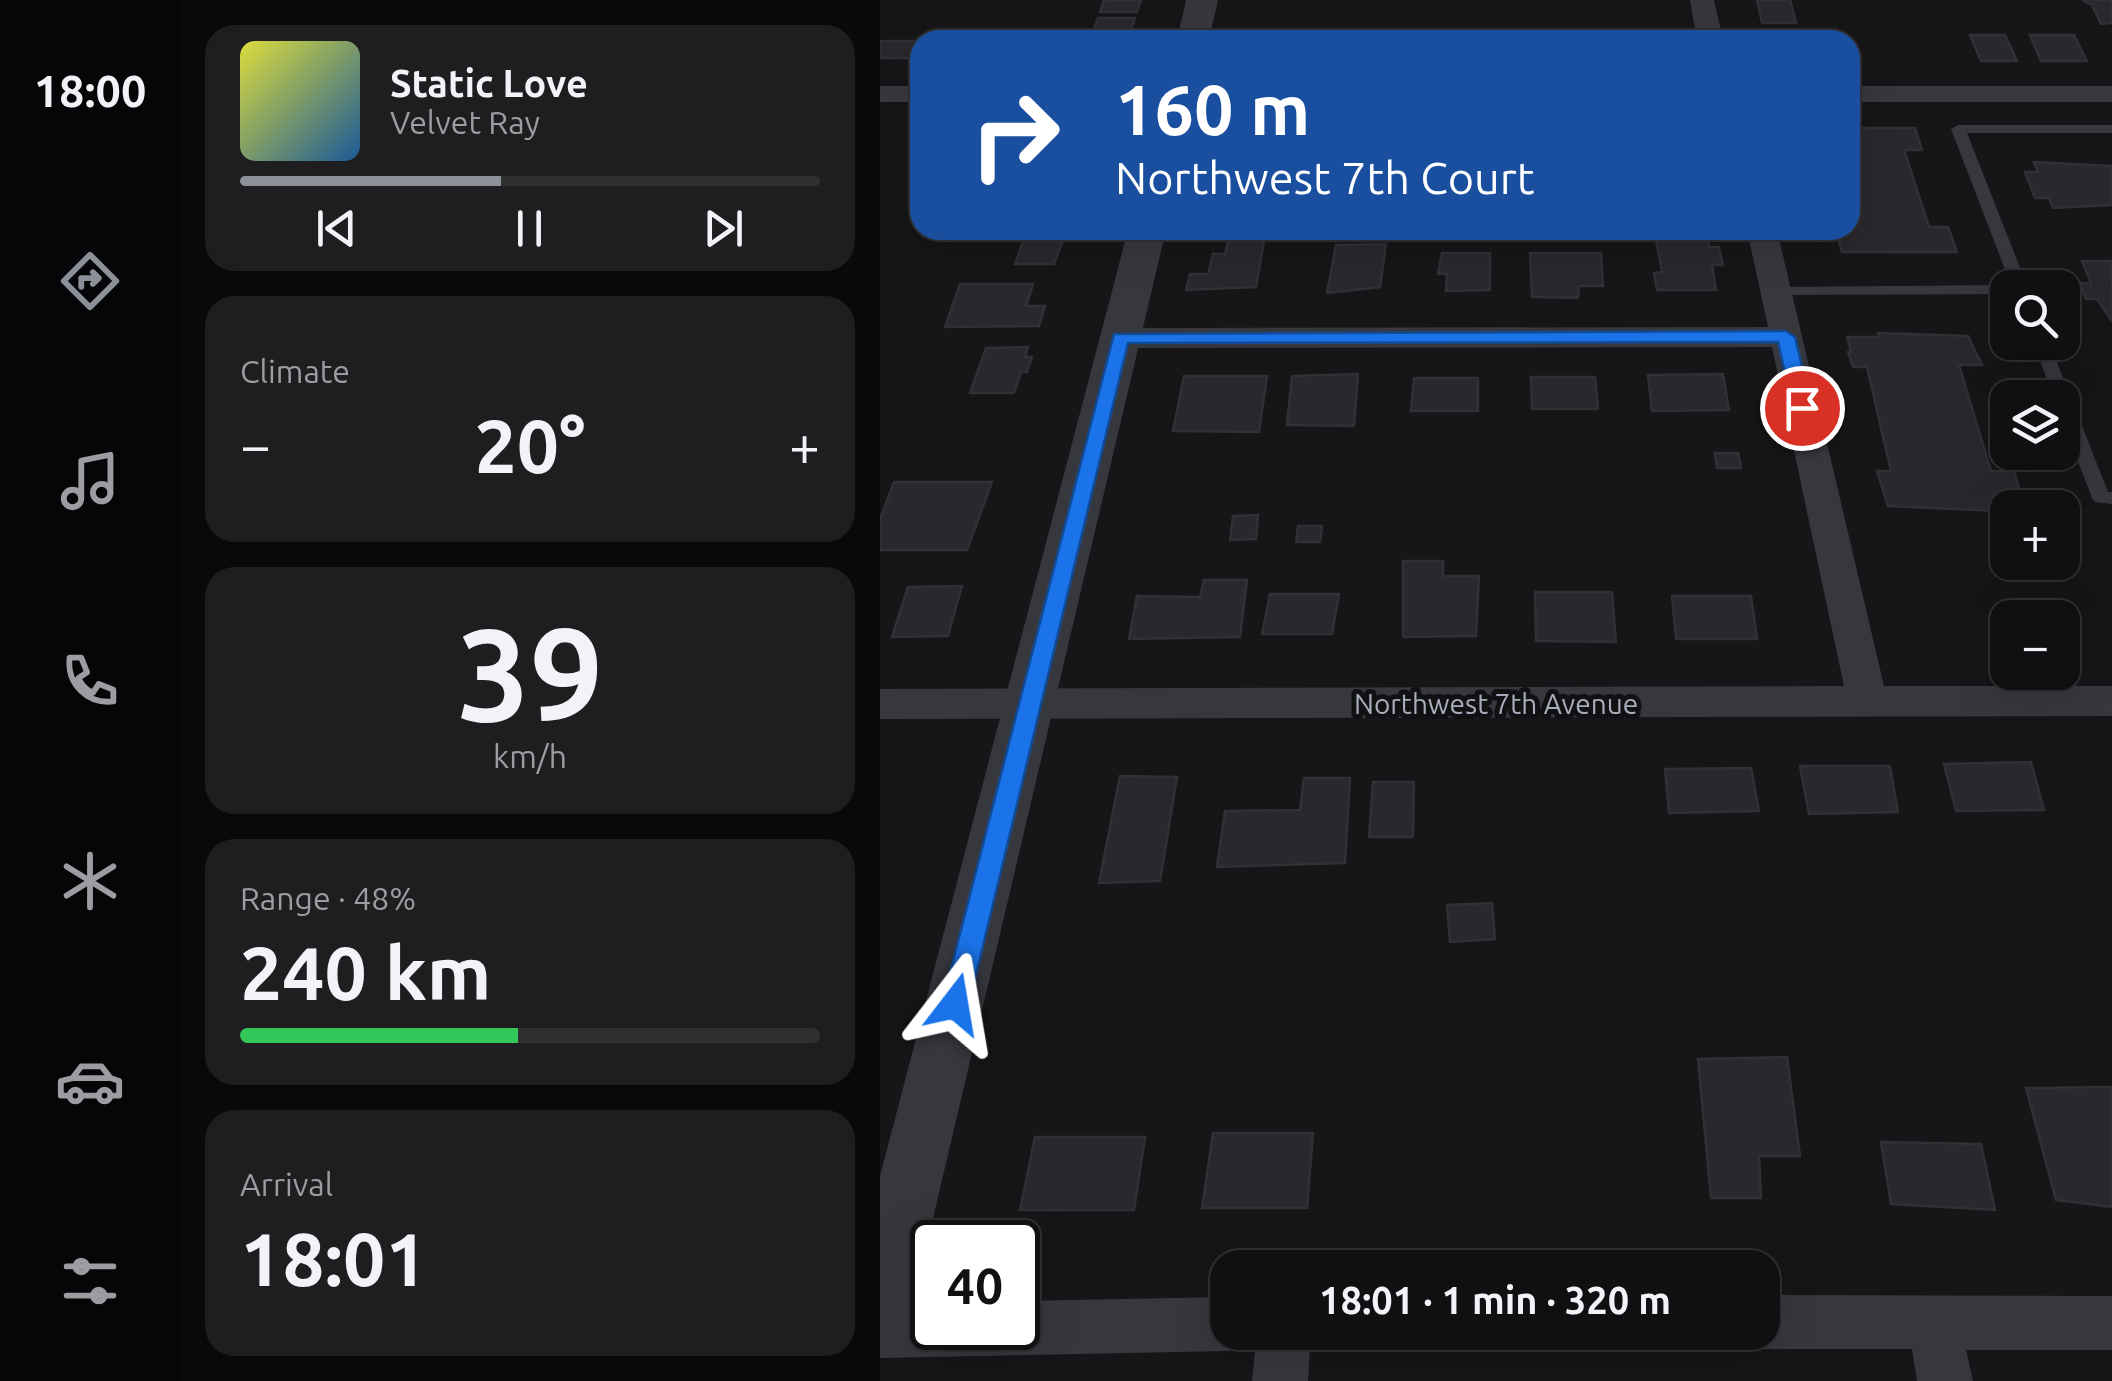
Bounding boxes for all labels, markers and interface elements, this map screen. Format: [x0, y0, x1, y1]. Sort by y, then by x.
text: Static Love [390, 62, 588, 104]
text: 18:00 [34, 65, 146, 116]
icon: right [950, 70, 1080, 200]
text: 160 m [1115, 70, 1310, 148]
text: Velvet Ray [390, 104, 540, 140]
text: Northwest 7th Court [1115, 152, 1534, 203]
icon: previous [309, 201, 364, 256]
icon: pause [502, 201, 557, 256]
icon: next [696, 201, 751, 256]
icon: directions [55, 246, 125, 316]
map controls [1990, 270, 2080, 690]
button: search [1990, 270, 2080, 360]
text: Climate [240, 353, 350, 389]
pin [1760, 366, 1845, 451]
button: layers [1990, 380, 2080, 470]
icon: arrive [1775, 381, 1830, 436]
text: 20° [474, 403, 586, 487]
text: − [240, 414, 271, 475]
text: + [789, 414, 820, 475]
icon: music [55, 446, 125, 516]
button: + [1990, 490, 2080, 580]
text: 39 [457, 600, 603, 746]
button: − [1990, 600, 2080, 690]
icon: phone [55, 646, 125, 716]
street label: Northwest 7th Avenue [1354, 688, 1638, 719]
text: km/h [493, 738, 567, 774]
icon: climate [55, 846, 125, 916]
text: Range · 48% [240, 880, 416, 916]
text: 240 km [240, 930, 491, 1014]
position arrow [903, 952, 1007, 1056]
icon: car [55, 1046, 125, 1116]
text: Arrival [240, 1166, 333, 1202]
text: 18:01 [240, 1216, 428, 1300]
speed limit sign: 40 [910, 1220, 1040, 1350]
icon: filters [55, 1246, 125, 1316]
text: 18:01 · 1 min · 320 m [1319, 1279, 1671, 1321]

